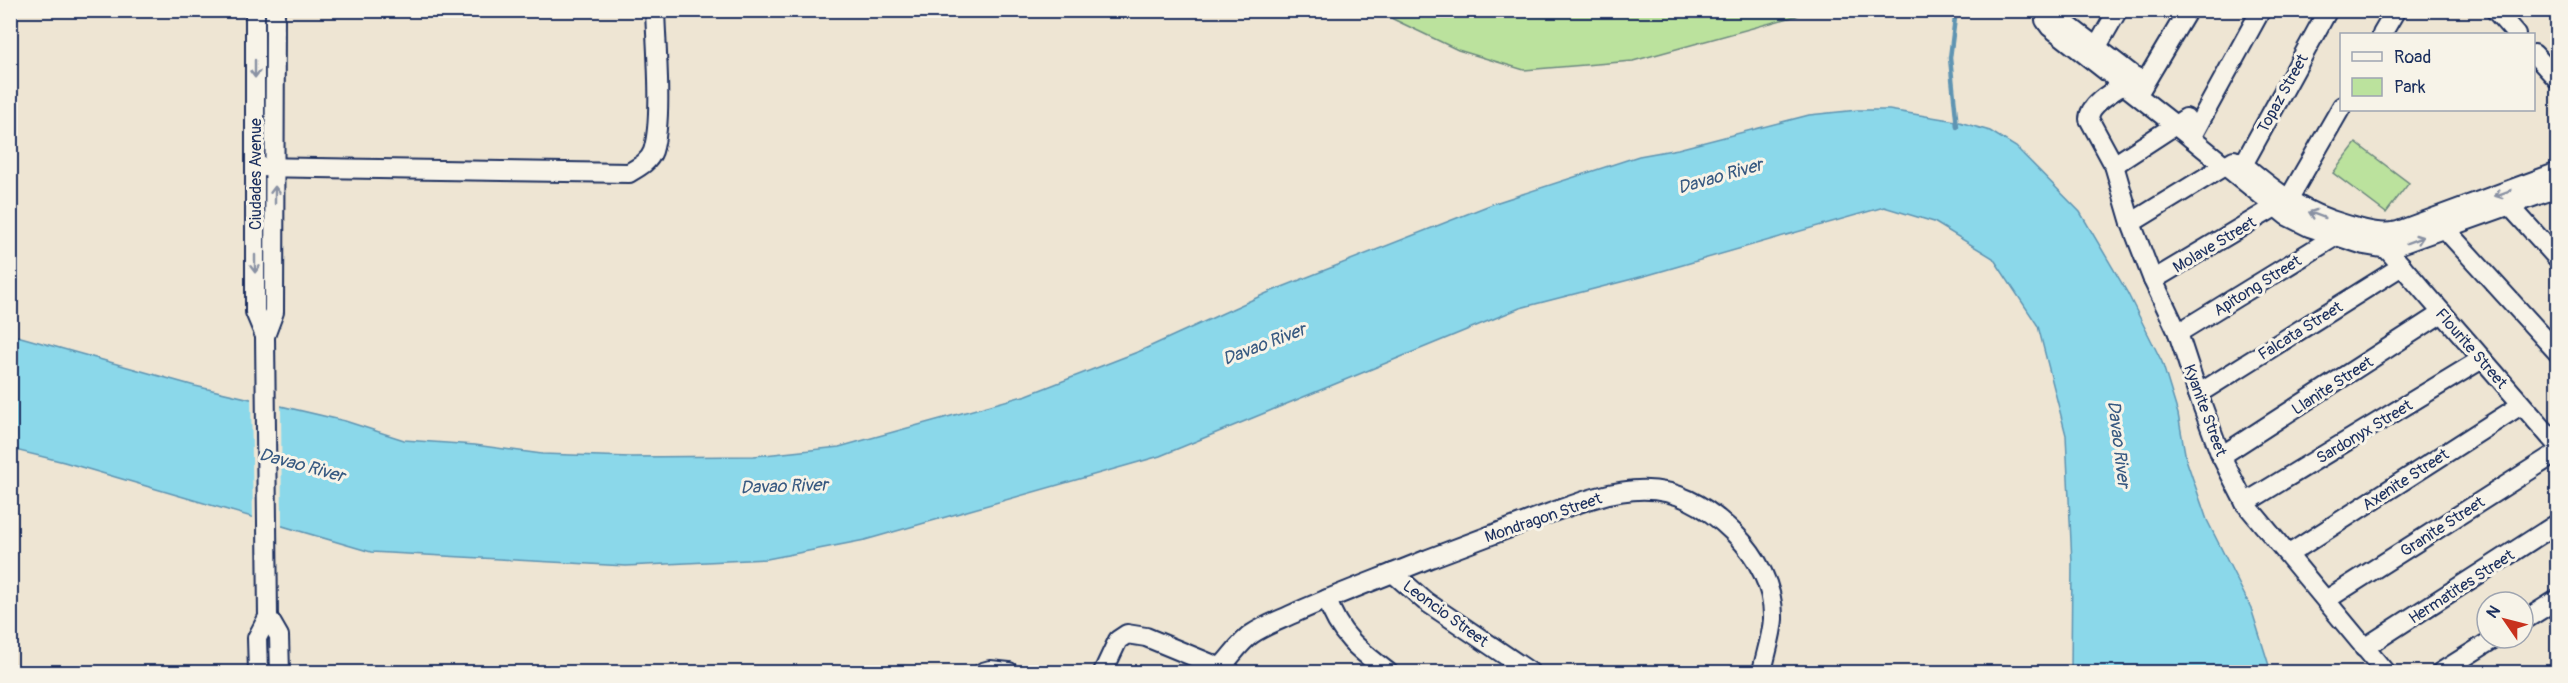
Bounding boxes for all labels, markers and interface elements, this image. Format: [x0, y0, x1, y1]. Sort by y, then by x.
legend [2340, 33, 2535, 111]
text: Road [2394, 46, 2431, 69]
street label: Topaz Street [2253, 50, 2313, 136]
one-way arrow [249, 58, 261, 78]
text: Park [2394, 76, 2426, 99]
street label: Ciudades Avenue [246, 118, 266, 230]
water label: Davao River [1675, 153, 1768, 200]
one-way arrow [269, 185, 281, 205]
one-way arrow [2494, 188, 2513, 199]
one-way arrow [2309, 209, 2327, 220]
street label: Molave Street [2169, 212, 2260, 277]
one-way arrow [2405, 234, 2424, 245]
street label: Apitong Street [2210, 251, 2306, 321]
one-way arrow [249, 253, 261, 273]
street label: Falcata Street [2255, 297, 2347, 365]
street label: Flourite Street [2431, 304, 2512, 393]
water label: Davao River [1219, 317, 1311, 371]
street label: Llanite Street [2288, 352, 2377, 420]
street label: Kyanite Street [2179, 362, 2231, 460]
street label: Sardonyx Street [2313, 395, 2417, 468]
water label: Davao River [2102, 399, 2136, 491]
water label: Davao River [257, 443, 349, 489]
street label: Axenite Street [2359, 444, 2453, 515]
water label: Davao River [740, 473, 831, 500]
street label: Mondragon Street [1482, 488, 1605, 547]
street label: Granite Street [2397, 492, 2489, 561]
street label: Hermatites Street [2405, 545, 2519, 628]
street label: Leoncio Street [1399, 576, 1493, 652]
north arrow [2475, 590, 2535, 650]
text: N [2482, 602, 2505, 622]

